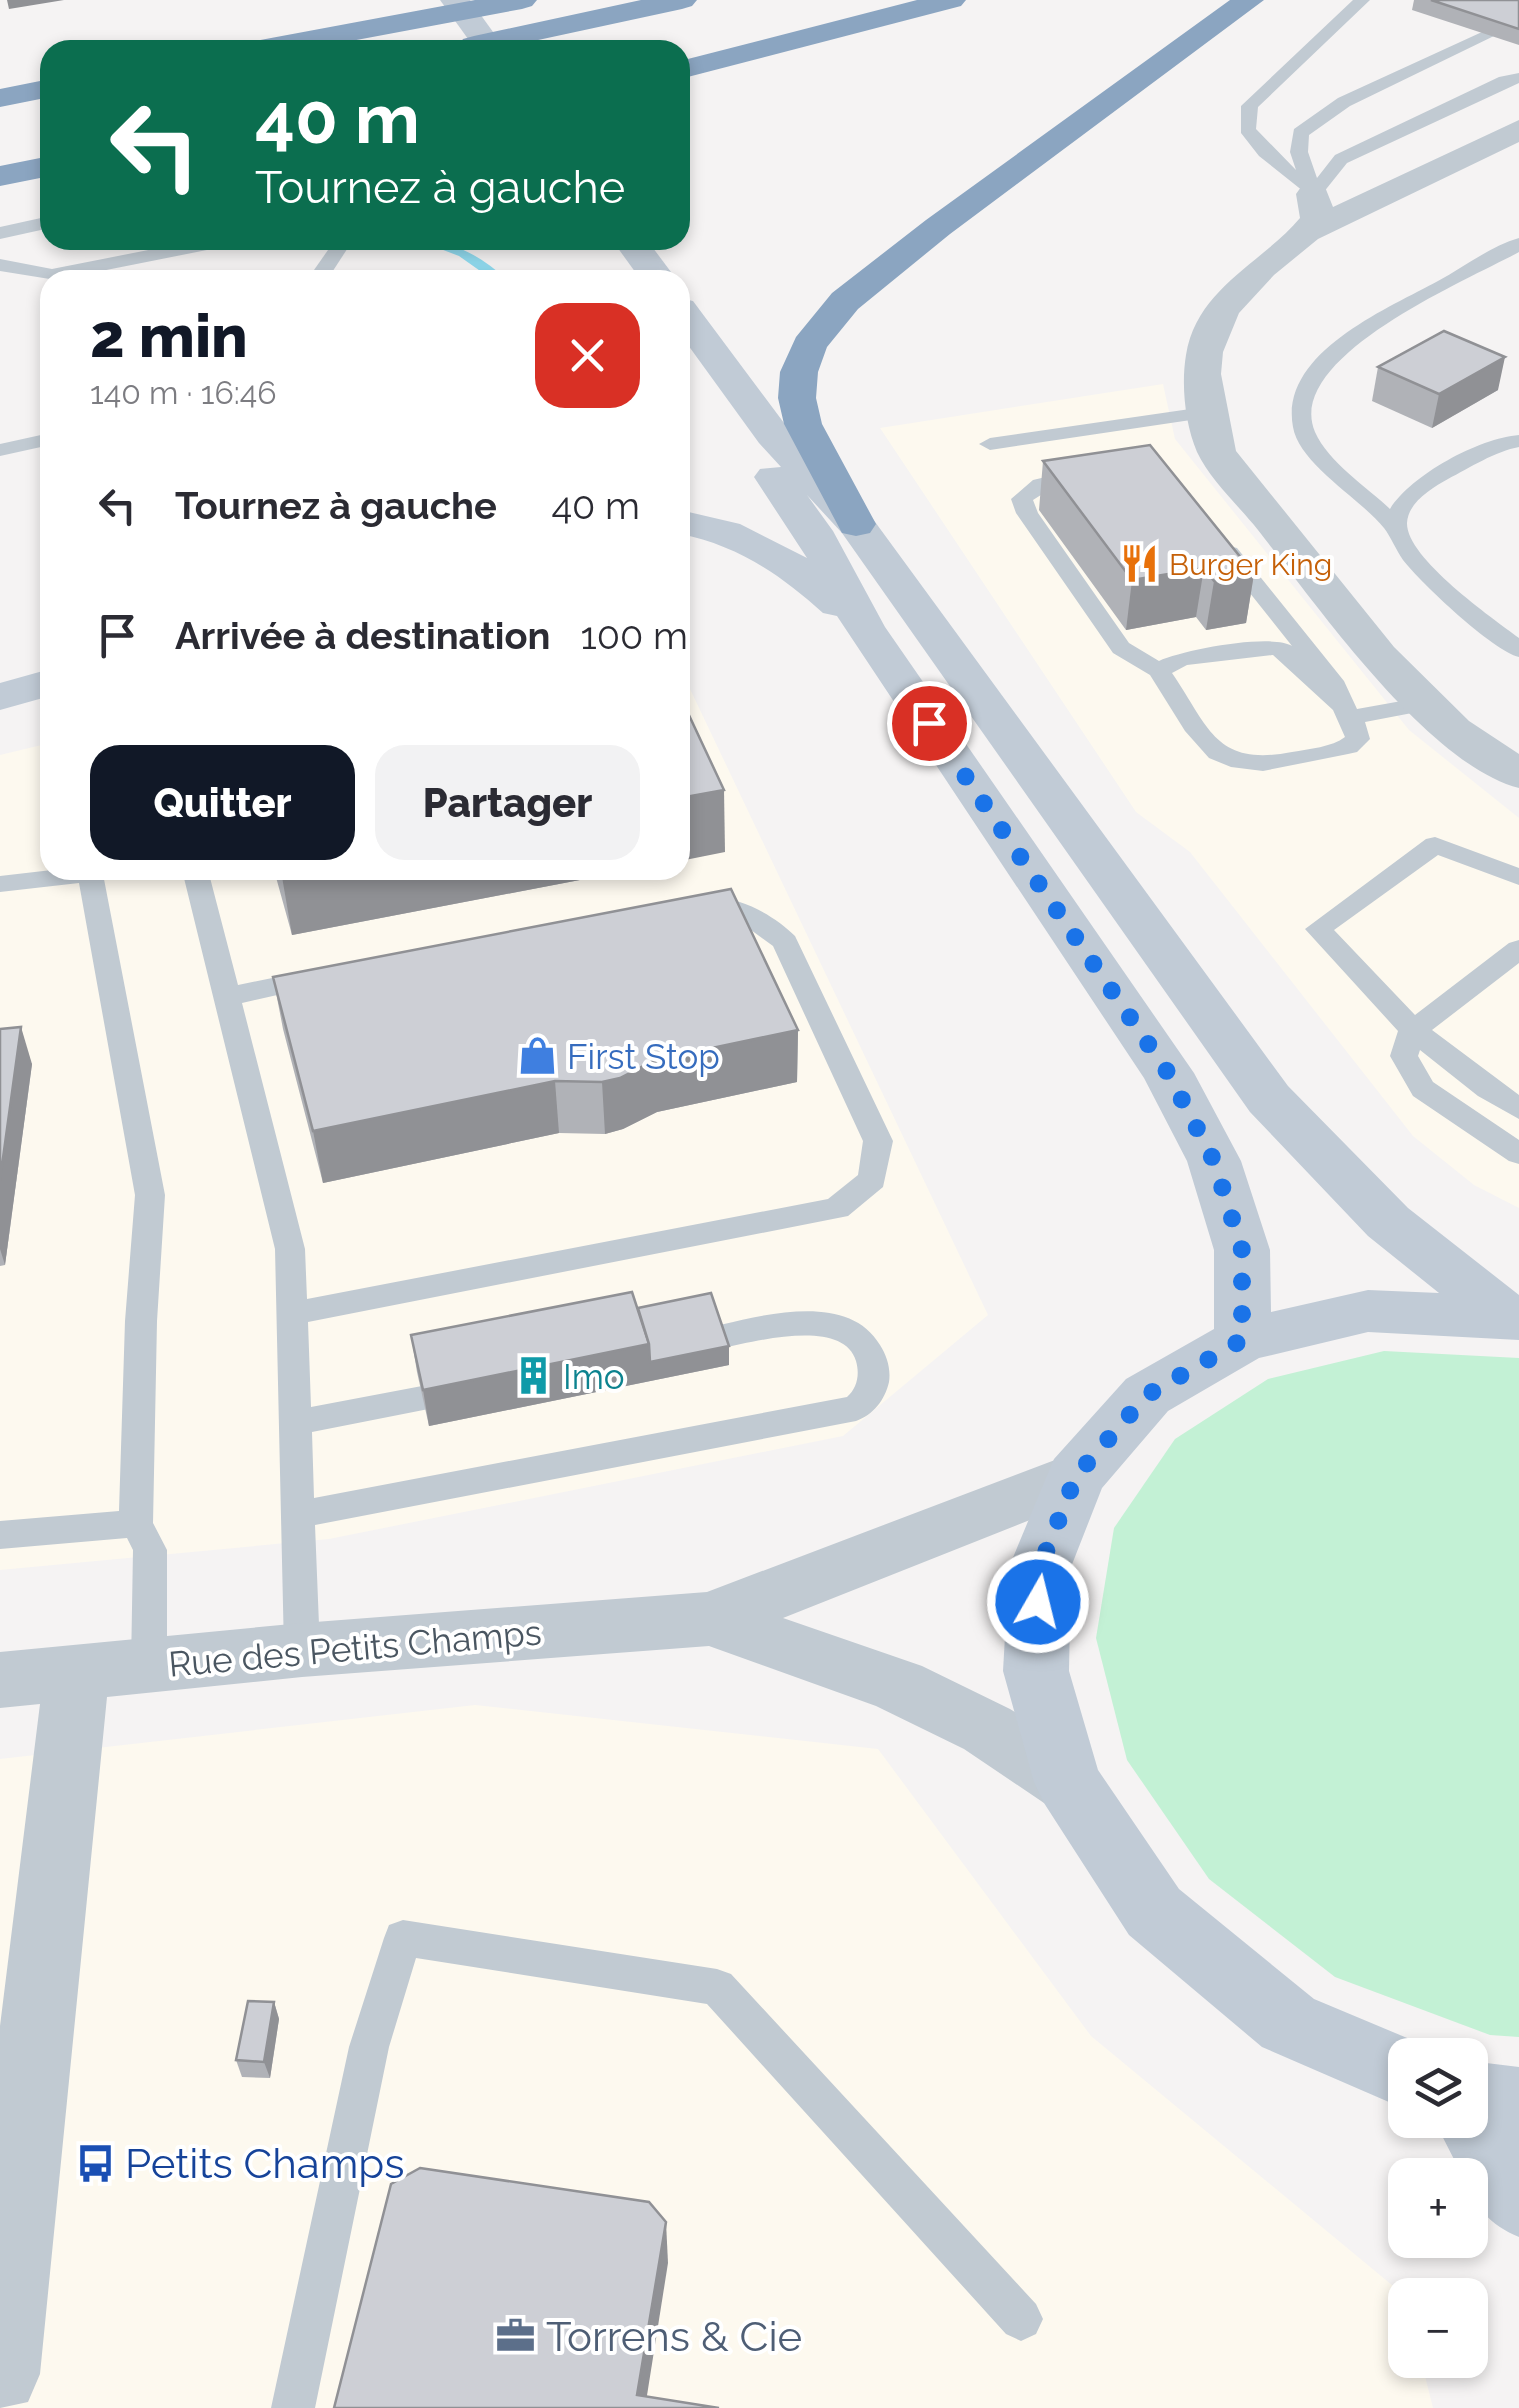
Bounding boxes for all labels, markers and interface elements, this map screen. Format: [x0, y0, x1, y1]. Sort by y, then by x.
text: 40 m [255, 77, 420, 159]
icon: left [90, 80, 220, 210]
text: Tournez à gauche [255, 161, 625, 214]
text: 2 min [90, 301, 248, 371]
button: close [535, 303, 640, 408]
text: 140 m · 16:46 [90, 374, 276, 411]
icon: left [90, 478, 145, 533]
text: Tournez à gauche [175, 483, 497, 528]
text: 40 m [551, 483, 640, 528]
restaurant icon: Burger King [1118, 543, 1160, 585]
place label: Burger King [1169, 547, 1332, 582]
icon: arrive [90, 608, 145, 663]
text: Arrivée à destination [175, 613, 551, 658]
text: 100 m [581, 613, 688, 658]
pin [887, 681, 972, 766]
icon: arrive [902, 696, 957, 751]
button: Quitter [90, 745, 355, 860]
button: Partager [375, 745, 640, 860]
shop icon: First Stop [516, 1035, 558, 1077]
place label: First Stop [567, 1036, 720, 1077]
building icon: Imo [512, 1355, 554, 1397]
place label: Imo [563, 1356, 625, 1397]
position arrow [986, 1550, 1090, 1654]
street label: Rue des Petits Champs [167, 1611, 543, 1685]
map controls [1388, 2038, 1488, 2378]
button: layers [1388, 2038, 1488, 2138]
place label: Petits Champs [125, 2139, 404, 2188]
bus stop icon: Petits Champs [74, 2142, 116, 2184]
button: + [1388, 2158, 1488, 2258]
button: − [1388, 2278, 1488, 2378]
place label: Torrens & Cie [546, 2312, 802, 2361]
office icon: Torrens & Cie [495, 2315, 537, 2357]

